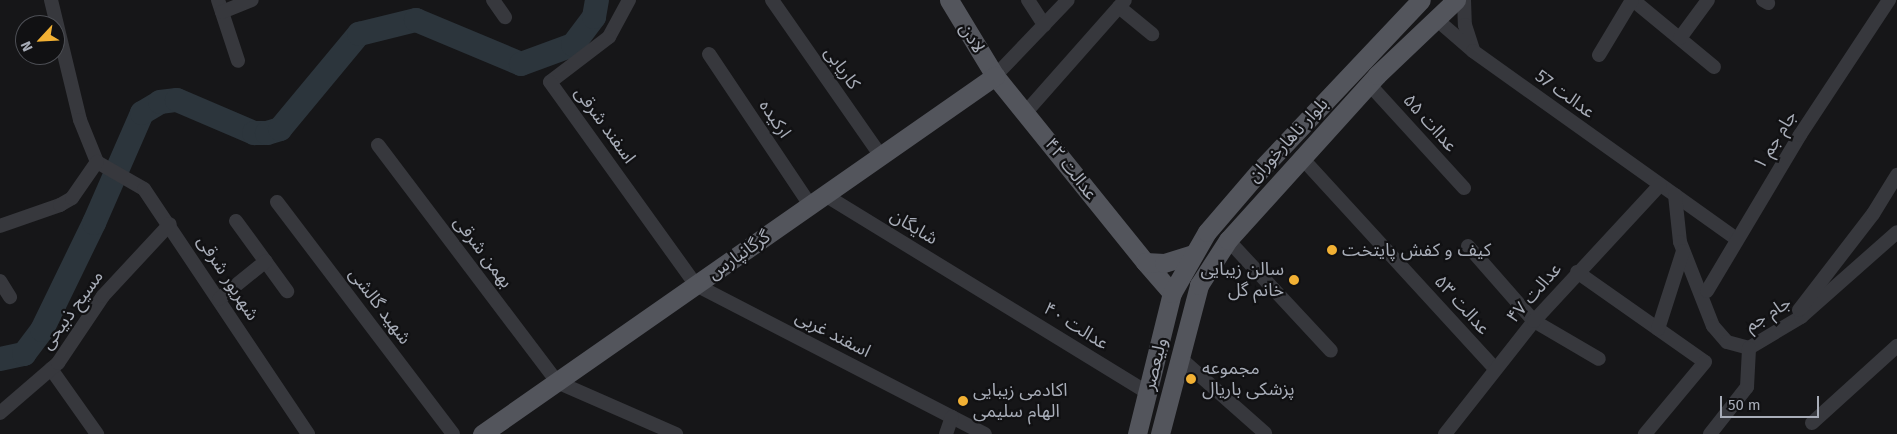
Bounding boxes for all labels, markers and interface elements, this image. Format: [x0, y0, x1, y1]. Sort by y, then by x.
north arrow [15, 15, 65, 65]
street label: لادن [955, 19, 989, 57]
text: N [17, 38, 37, 54]
street label: کاریابی [820, 42, 864, 94]
street label: عدالت 57 [1531, 65, 1599, 123]
street label: اسفند شرقی [570, 82, 640, 168]
street label: عداات ۵۵ [1398, 90, 1462, 156]
street label: بلوار ناهارخوران [1243, 93, 1333, 187]
street label: ارکیده [755, 96, 795, 142]
street label: ۱ جام جم [1749, 107, 1801, 173]
street label: عدالت ۴۲ [1040, 134, 1102, 204]
street label: شایگان [886, 204, 942, 250]
street label: بهمن شرقی [449, 212, 517, 292]
street label: گرگانپارس [704, 226, 774, 284]
street label: شهریور شرقی [193, 231, 263, 325]
place label: کیف و کفش پایتخت [1342, 239, 1491, 261]
marker: کیف و کفش پایتخت [1326, 244, 1338, 256]
place label: سالن زیبایی خانم گل [1201, 259, 1284, 302]
street label: عدالت ۴۷ [1502, 259, 1566, 327]
street label: شهید گالشی [344, 263, 416, 349]
street label: مسیح ذبیحی [36, 266, 108, 354]
street label: عدالت ۵۳ [1430, 271, 1494, 339]
marker: سالن زیبایی خانم گل [1288, 274, 1300, 286]
street label: جام جم [1741, 292, 1795, 336]
street label: عدالت ۴۰ [1039, 298, 1113, 354]
street label: اسفند غربی [792, 306, 874, 362]
street label: ولیعصر [1138, 336, 1172, 392]
place label: مجموعه پزشکی باریال [1202, 358, 1295, 400]
marker: مجموعه پزشکی باریال [1184, 372, 1198, 386]
place label: اکادمی زیبایی الهام سلیمی [973, 380, 1067, 422]
scale bar [1722, 386, 1821, 418]
marker: اکادمی زیبایی الهام سلیمی [957, 395, 969, 407]
text: 50 m [1728, 396, 1761, 414]

